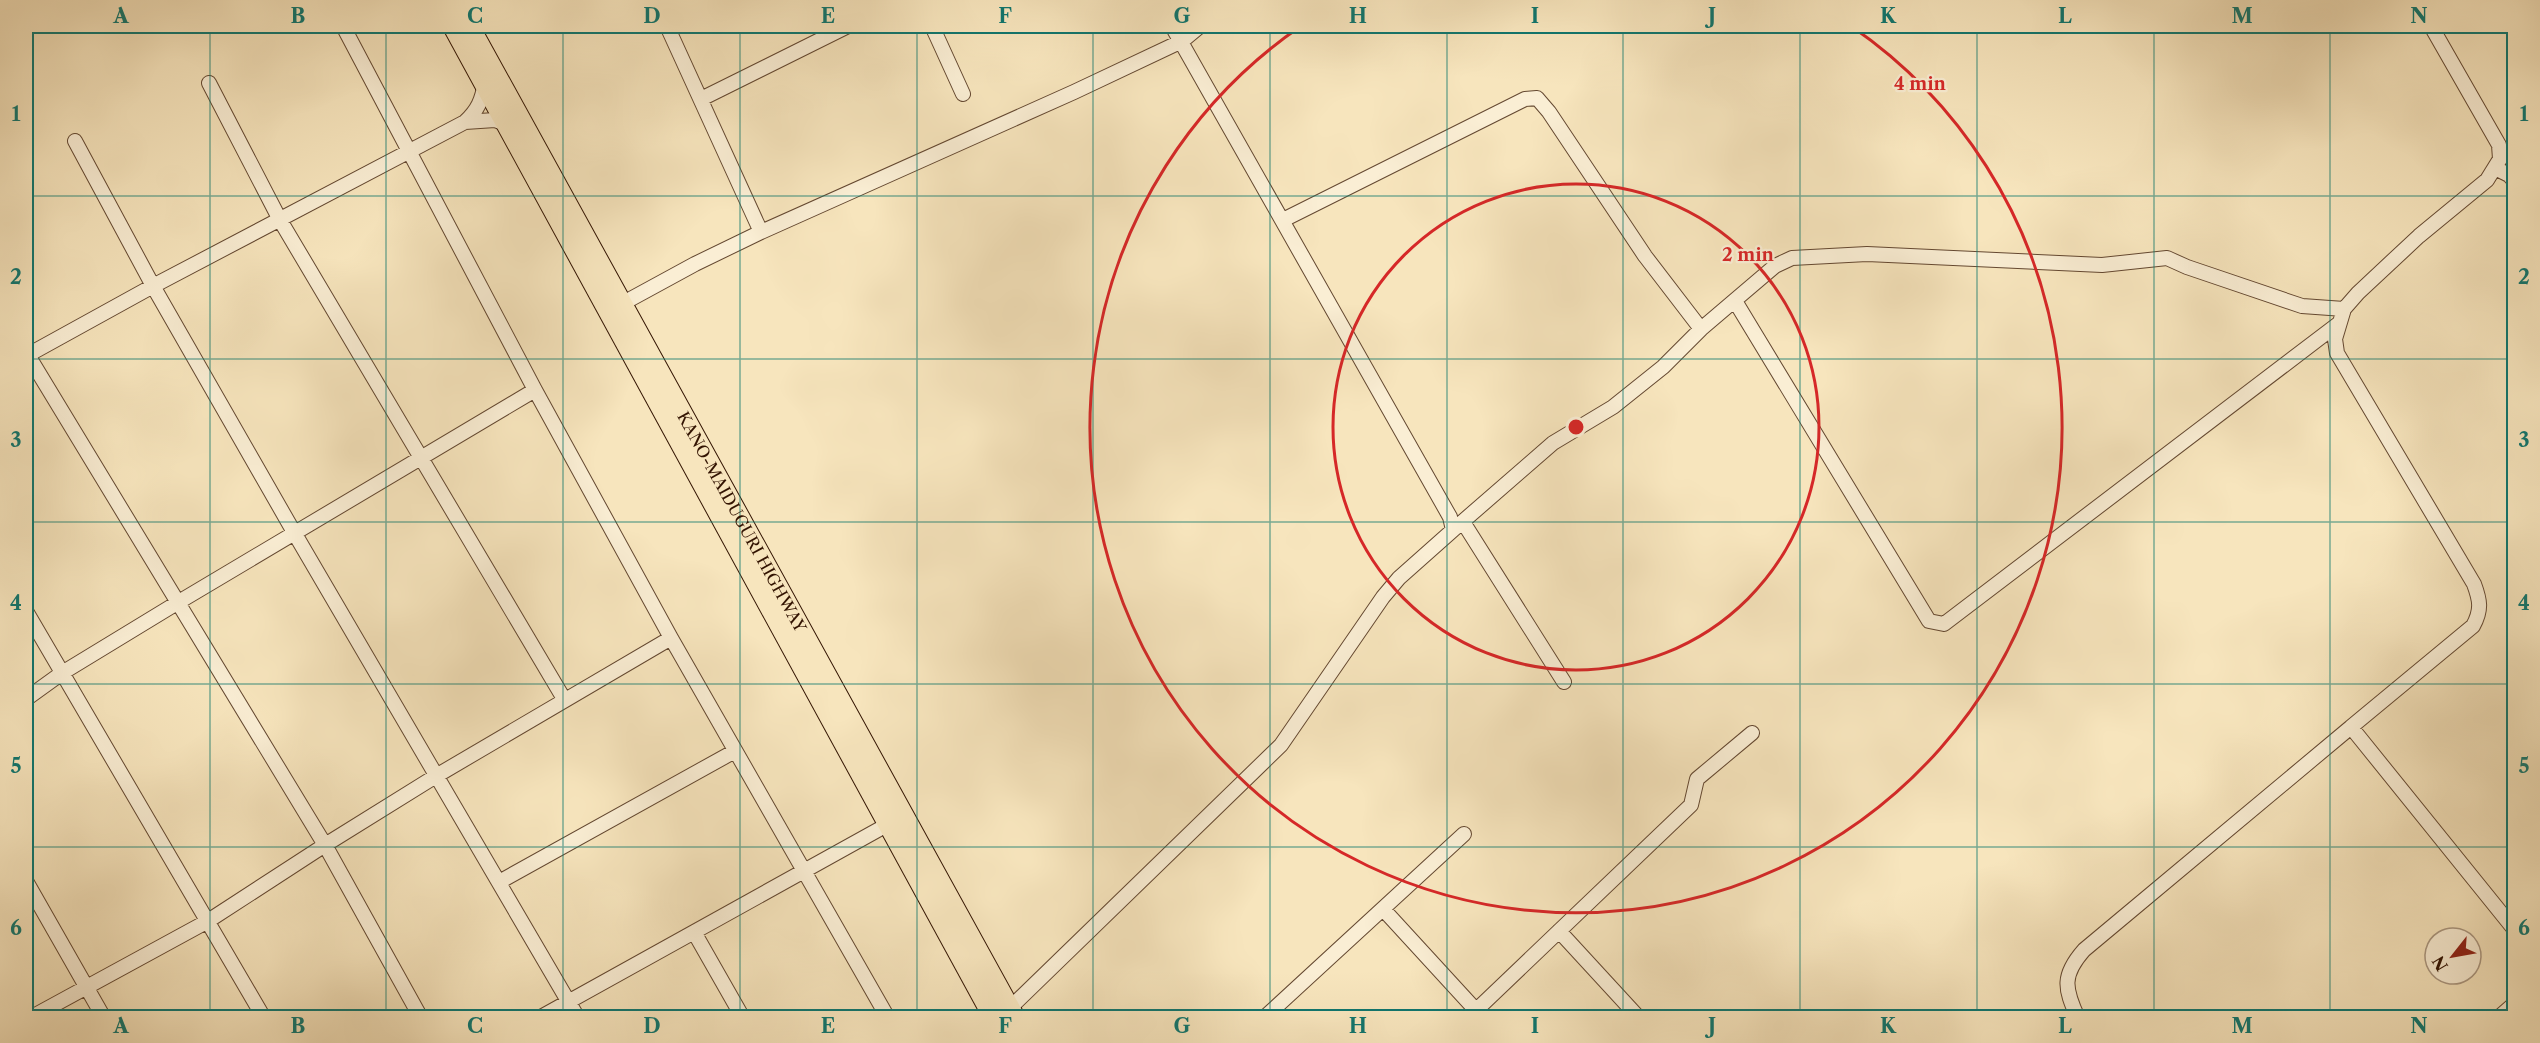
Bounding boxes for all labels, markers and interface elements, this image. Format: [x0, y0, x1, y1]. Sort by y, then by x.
text: A [112, 4, 129, 28]
text: B [291, 4, 306, 28]
text: C [467, 4, 483, 28]
text: D [643, 4, 661, 28]
text: E [821, 4, 835, 28]
text: F [998, 4, 1012, 28]
text: G [1174, 4, 1191, 28]
text: H [1349, 4, 1367, 28]
text: I [1531, 4, 1539, 28]
text: J [1704, 4, 1716, 28]
text: K [1880, 4, 1897, 28]
text: L [2058, 4, 2072, 28]
text: M [2231, 4, 2253, 28]
text: N [2410, 4, 2428, 28]
text: 4 min [1894, 73, 1947, 95]
text: 1 [12, 102, 21, 126]
text: 1 [2520, 102, 2529, 126]
text: 2 min [1722, 244, 1775, 266]
text: 2 [10, 265, 22, 289]
text: 2 [2518, 265, 2530, 289]
street label: KANO-MAIDUGURI HIGHWAY [673, 408, 811, 636]
centre of rings [1566, 417, 1586, 437]
text: 3 [10, 428, 22, 452]
text: 3 [2518, 428, 2530, 452]
text: 4 [10, 591, 22, 615]
text: 4 [2518, 591, 2530, 615]
text: 5 [10, 754, 22, 778]
text: 5 [2518, 754, 2530, 778]
text: 6 [10, 916, 22, 940]
text: 6 [2518, 916, 2530, 940]
north arrow [2423, 926, 2483, 986]
text: N [2428, 953, 2452, 975]
text: A [112, 1014, 129, 1038]
text: B [291, 1014, 306, 1038]
text: C [467, 1014, 483, 1038]
text: D [643, 1014, 661, 1038]
text: E [821, 1014, 835, 1038]
text: F [998, 1014, 1012, 1038]
text: G [1174, 1014, 1191, 1038]
text: H [1349, 1014, 1367, 1038]
text: I [1531, 1014, 1539, 1038]
text: J [1704, 1014, 1716, 1038]
text: K [1880, 1014, 1897, 1038]
text: L [2058, 1014, 2072, 1038]
text: M [2231, 1014, 2253, 1038]
text: N [2410, 1014, 2428, 1038]

